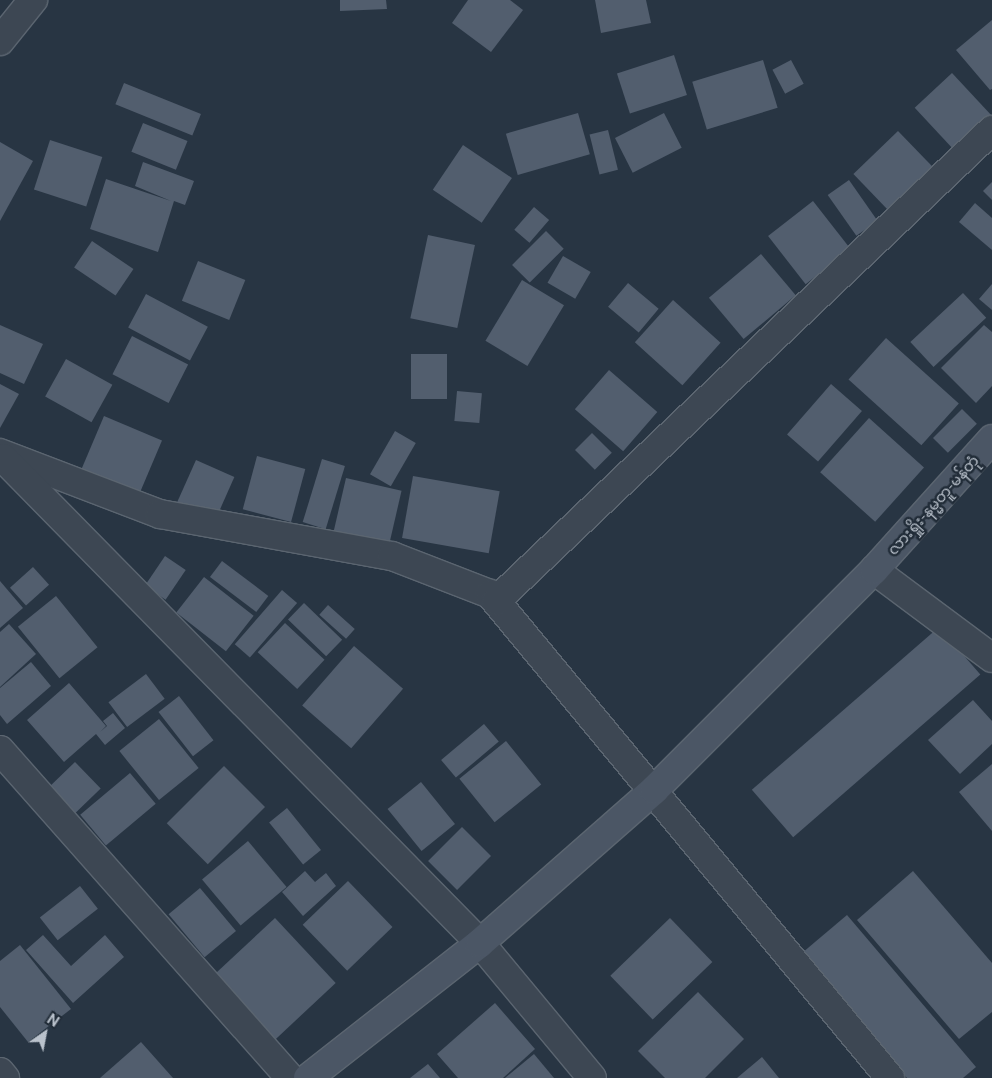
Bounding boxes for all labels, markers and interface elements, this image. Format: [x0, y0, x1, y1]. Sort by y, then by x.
street label: လားရှိုး-နမ္မတူ-မန်တုံ [884, 451, 982, 559]
north arrow [20, 1008, 70, 1058]
text: N [44, 1011, 62, 1030]

